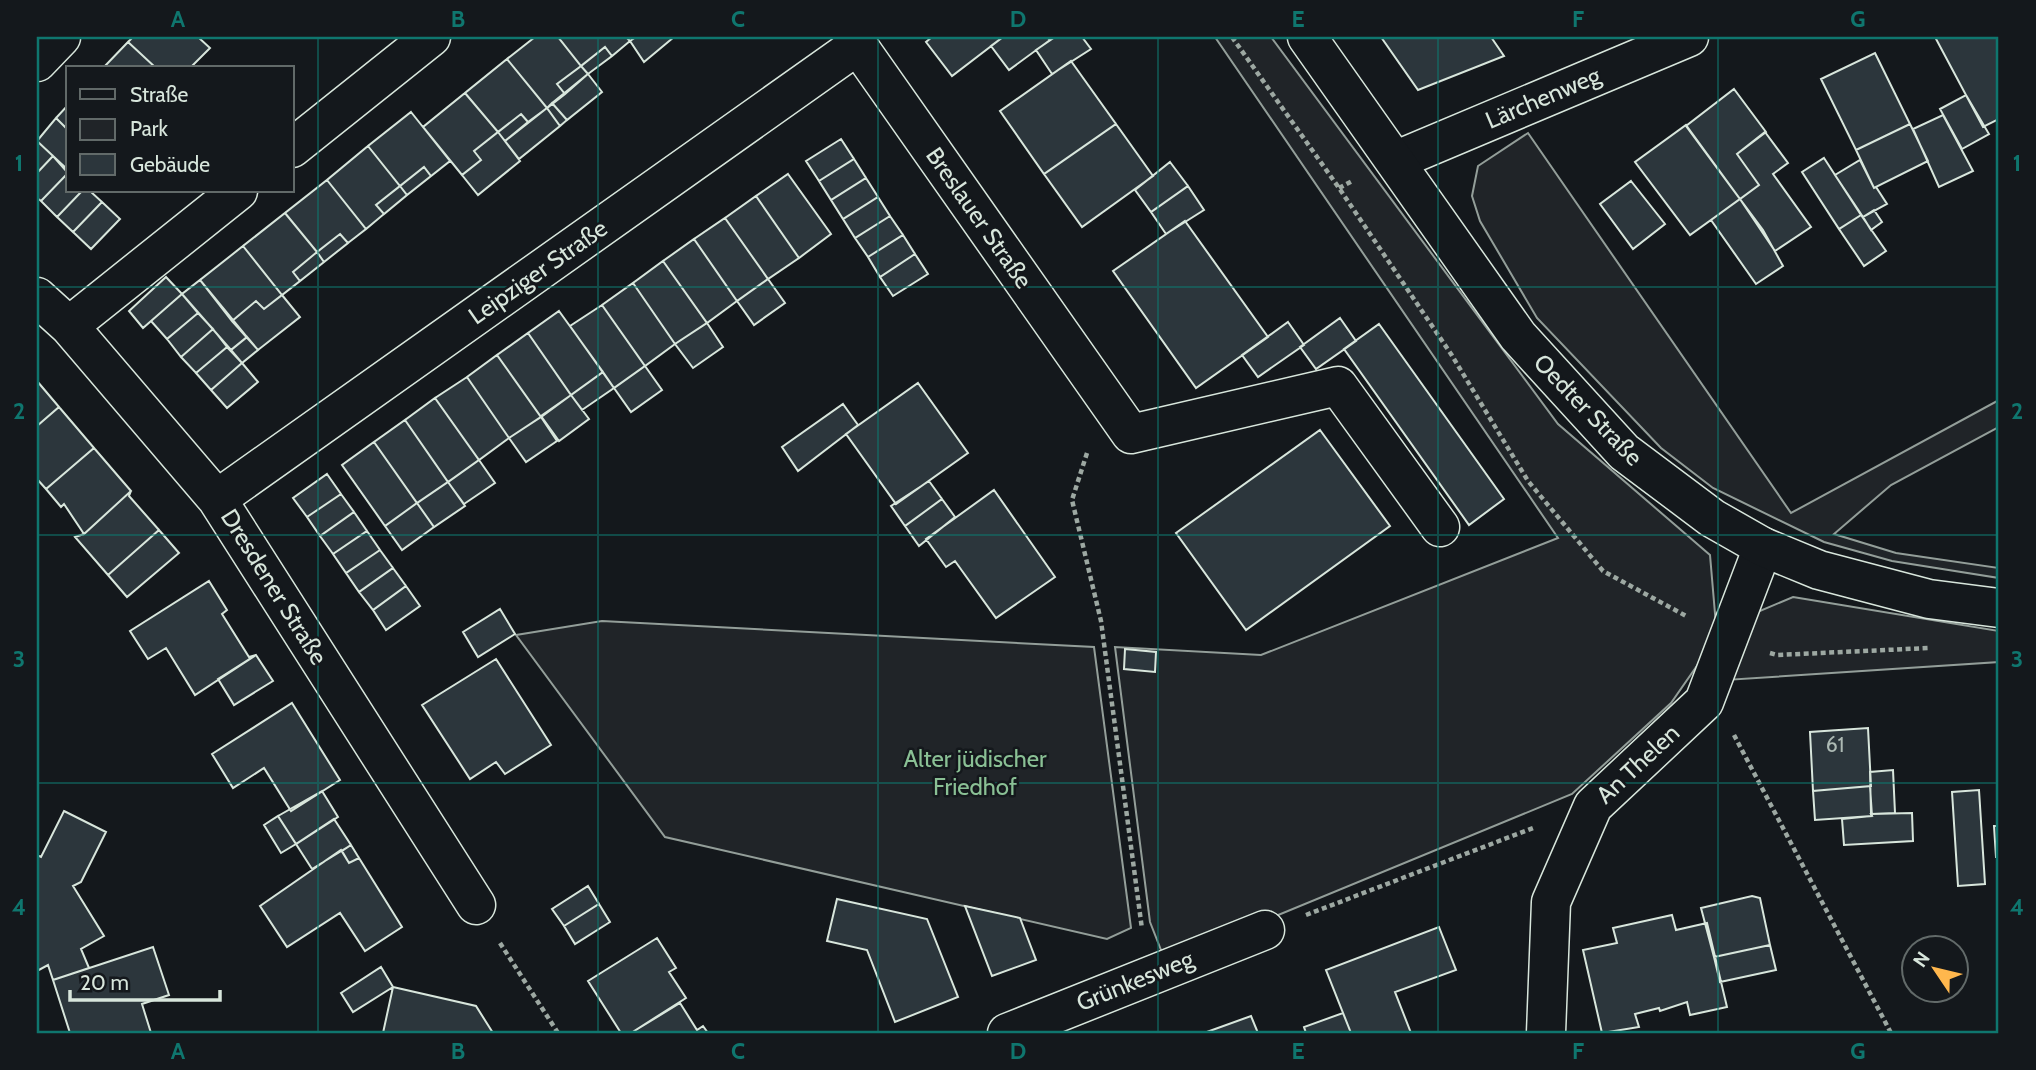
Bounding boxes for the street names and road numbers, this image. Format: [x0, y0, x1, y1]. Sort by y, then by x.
street label: Lärchenweg [1481, 60, 1605, 135]
street label: Breslauer Straße [920, 142, 1039, 294]
street label: Leipziger Straße [463, 213, 613, 330]
street label: Oedter Straße [1528, 348, 1649, 471]
street label: Dresdener Straße [215, 504, 334, 670]
street label: An Thelen [1590, 718, 1685, 809]
street label: Grünkesweg [1072, 944, 1198, 1017]

